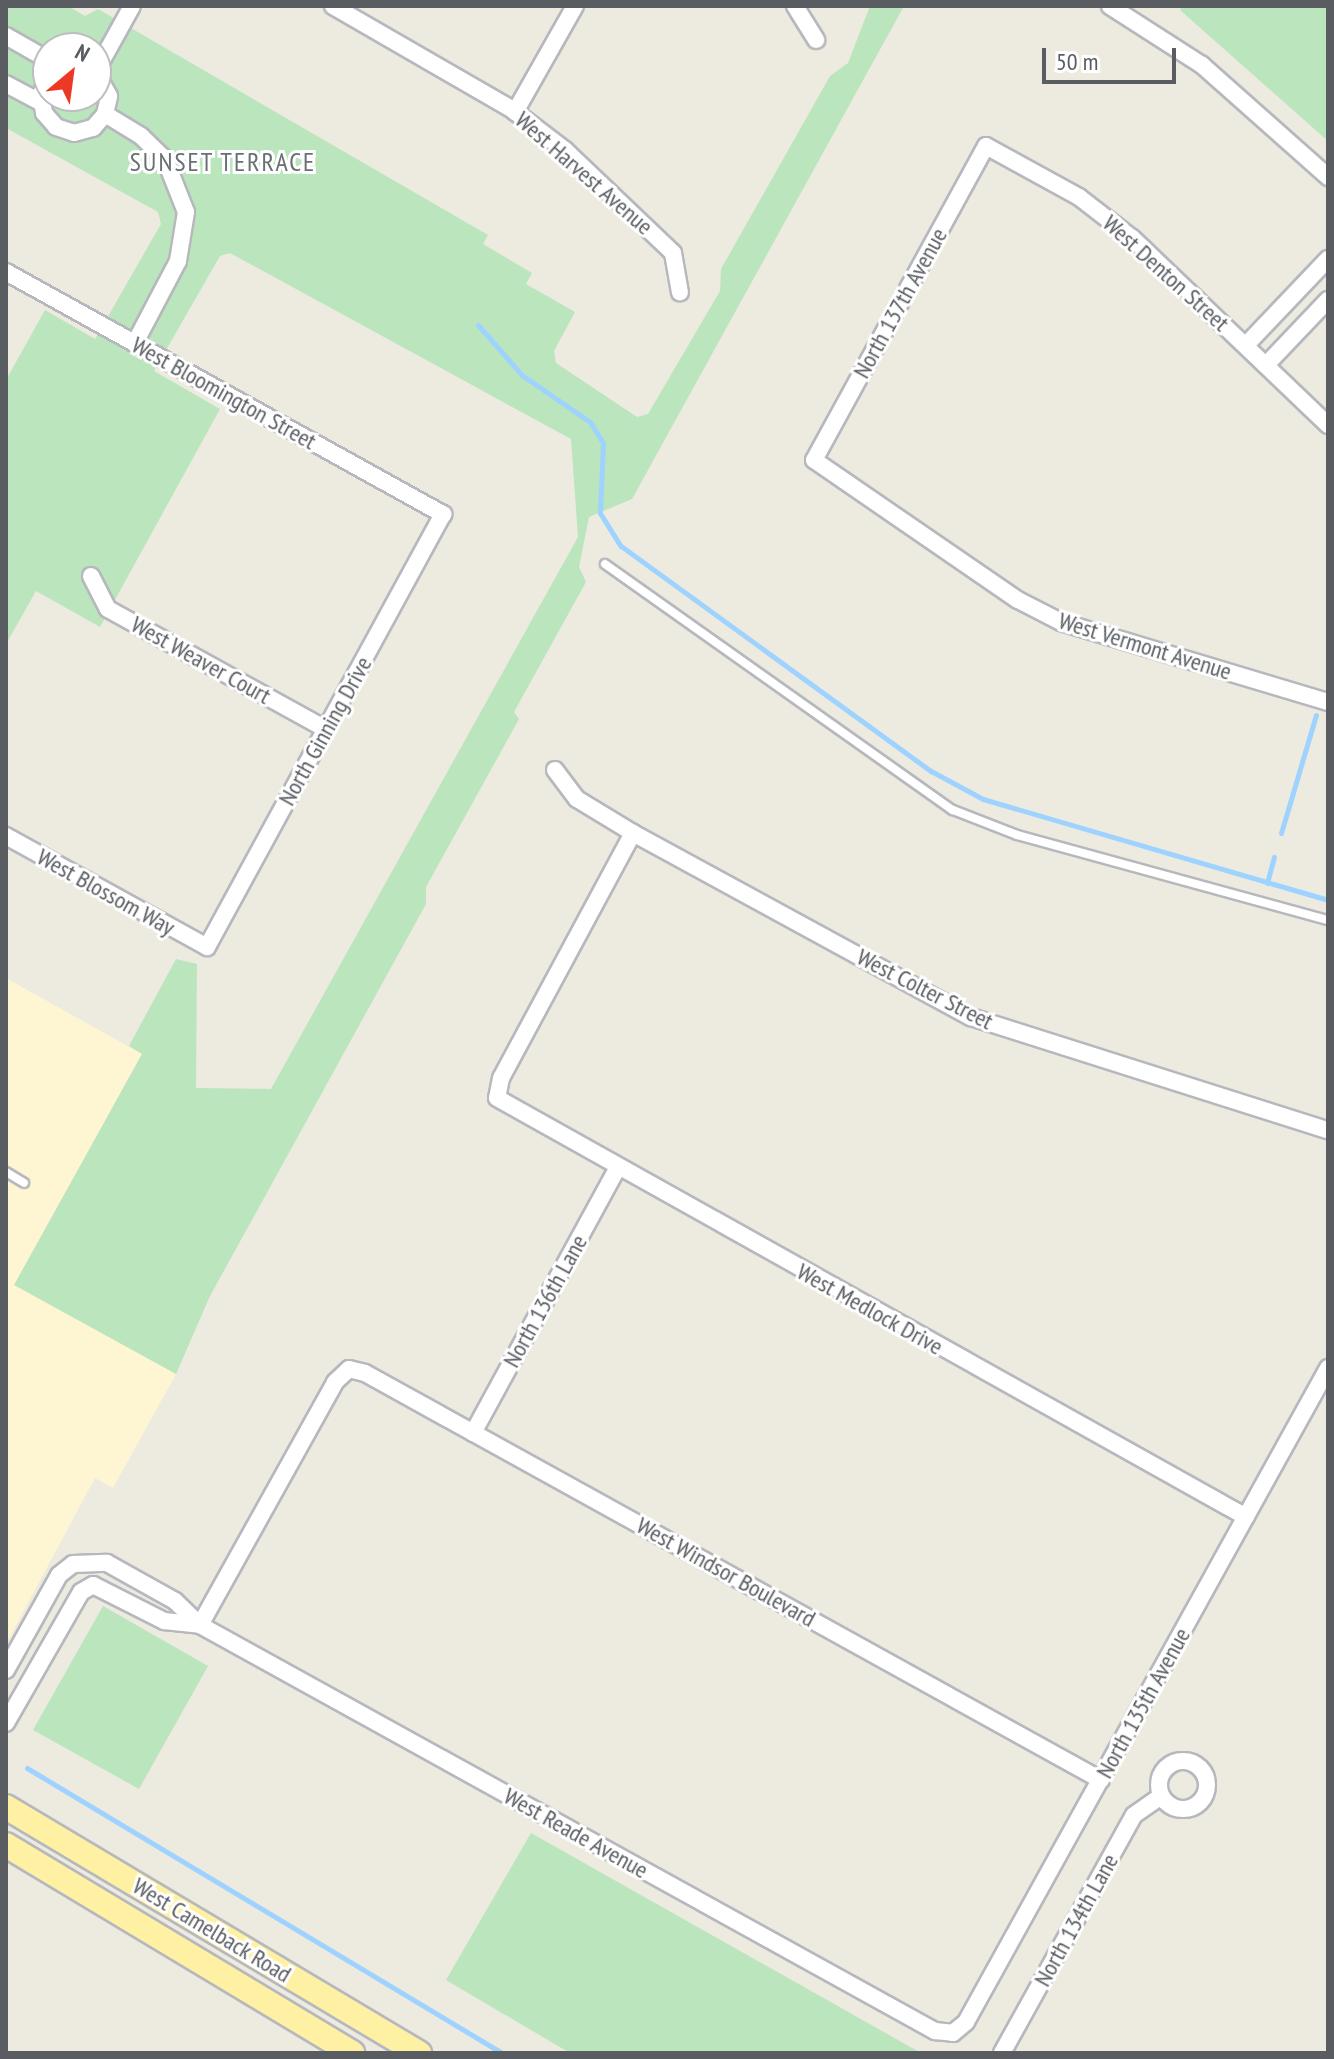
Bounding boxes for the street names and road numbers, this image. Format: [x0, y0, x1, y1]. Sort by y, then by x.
street label: West Harvest Avenue [509, 105, 659, 241]
street label: West Denton Street [1097, 209, 1235, 337]
street label: North 137th Avenue [847, 223, 953, 383]
street label: West Bloomington Street [127, 330, 321, 456]
street label: West Vermont Avenue [1055, 606, 1235, 686]
street label: West Weaver Court [126, 610, 276, 710]
street label: North Ginning Drive [272, 652, 378, 810]
street label: West Blossom Way [32, 842, 180, 942]
street label: West Colter Street [852, 942, 998, 1036]
street label: North 136th Lane [497, 1230, 593, 1372]
street label: West Medlock Drive [792, 1257, 948, 1361]
street label: West Windsor Boulevard [631, 1511, 821, 1633]
street label: North 135th Avenue [1090, 1623, 1196, 1783]
street label: West Reade Avenue [499, 1781, 653, 1885]
street label: North 134th Lane [1028, 1849, 1124, 1991]
street label: West Camelback Road [127, 1871, 297, 1989]

